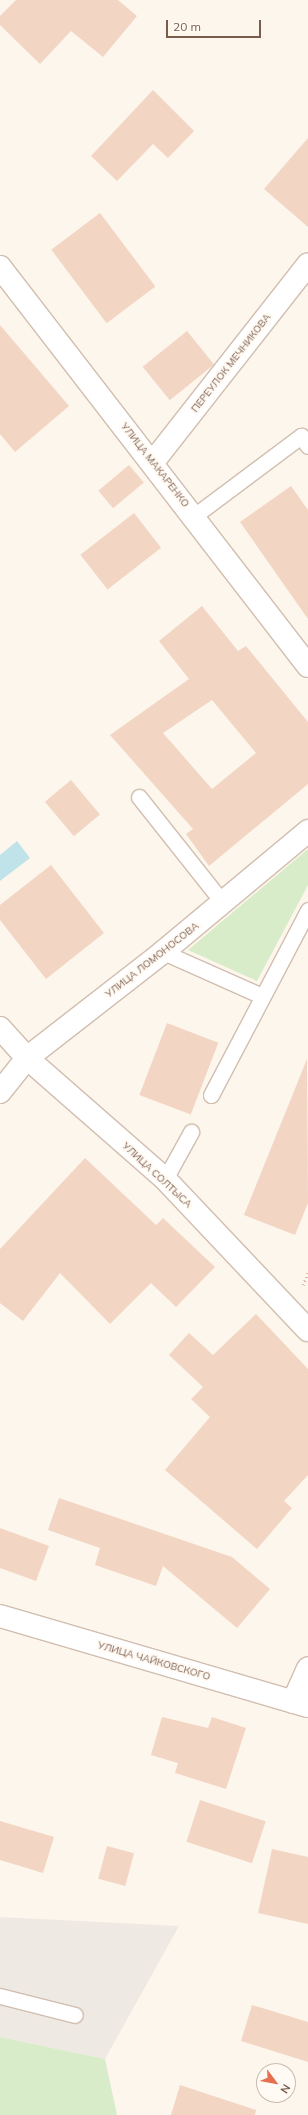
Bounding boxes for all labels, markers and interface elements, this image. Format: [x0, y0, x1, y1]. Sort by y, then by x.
scale bar [168, 12, 263, 38]
text: 20 m [173, 19, 201, 34]
street label: ПЕРЕУЛОК МЕЧНИКОВА [189, 311, 273, 415]
street label: УЛИЦА МАКАРЕНКО [118, 420, 192, 510]
street label: УЛИЦА ЛОМОНОСОВА [103, 920, 201, 1000]
street label: УЛИЦА СОЛТЫСА [120, 1140, 194, 1210]
street label: УЛИЦА ЧАЙКОВСКОГО [96, 1639, 212, 1683]
north arrow [256, 2063, 296, 2103]
text: N [277, 2082, 293, 2096]

